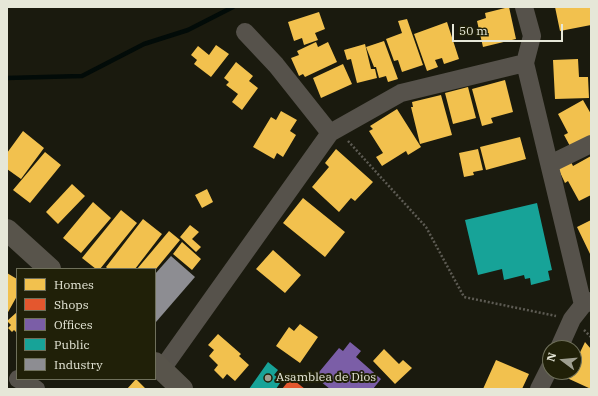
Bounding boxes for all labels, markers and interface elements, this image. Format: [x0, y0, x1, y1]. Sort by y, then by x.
scale bar [454, 16, 565, 42]
text: 50 m [459, 23, 488, 38]
legend [16, 268, 156, 380]
text: Homes [54, 277, 94, 292]
text: Shops [54, 297, 89, 312]
text: Offices [54, 317, 93, 332]
text: Public [54, 337, 90, 352]
north arrow [542, 340, 582, 380]
text: N [543, 351, 559, 363]
text: Industry [54, 357, 103, 372]
place label: Asamblea de Dios [276, 371, 376, 385]
marker: Asamblea de Dios [263, 373, 273, 383]

